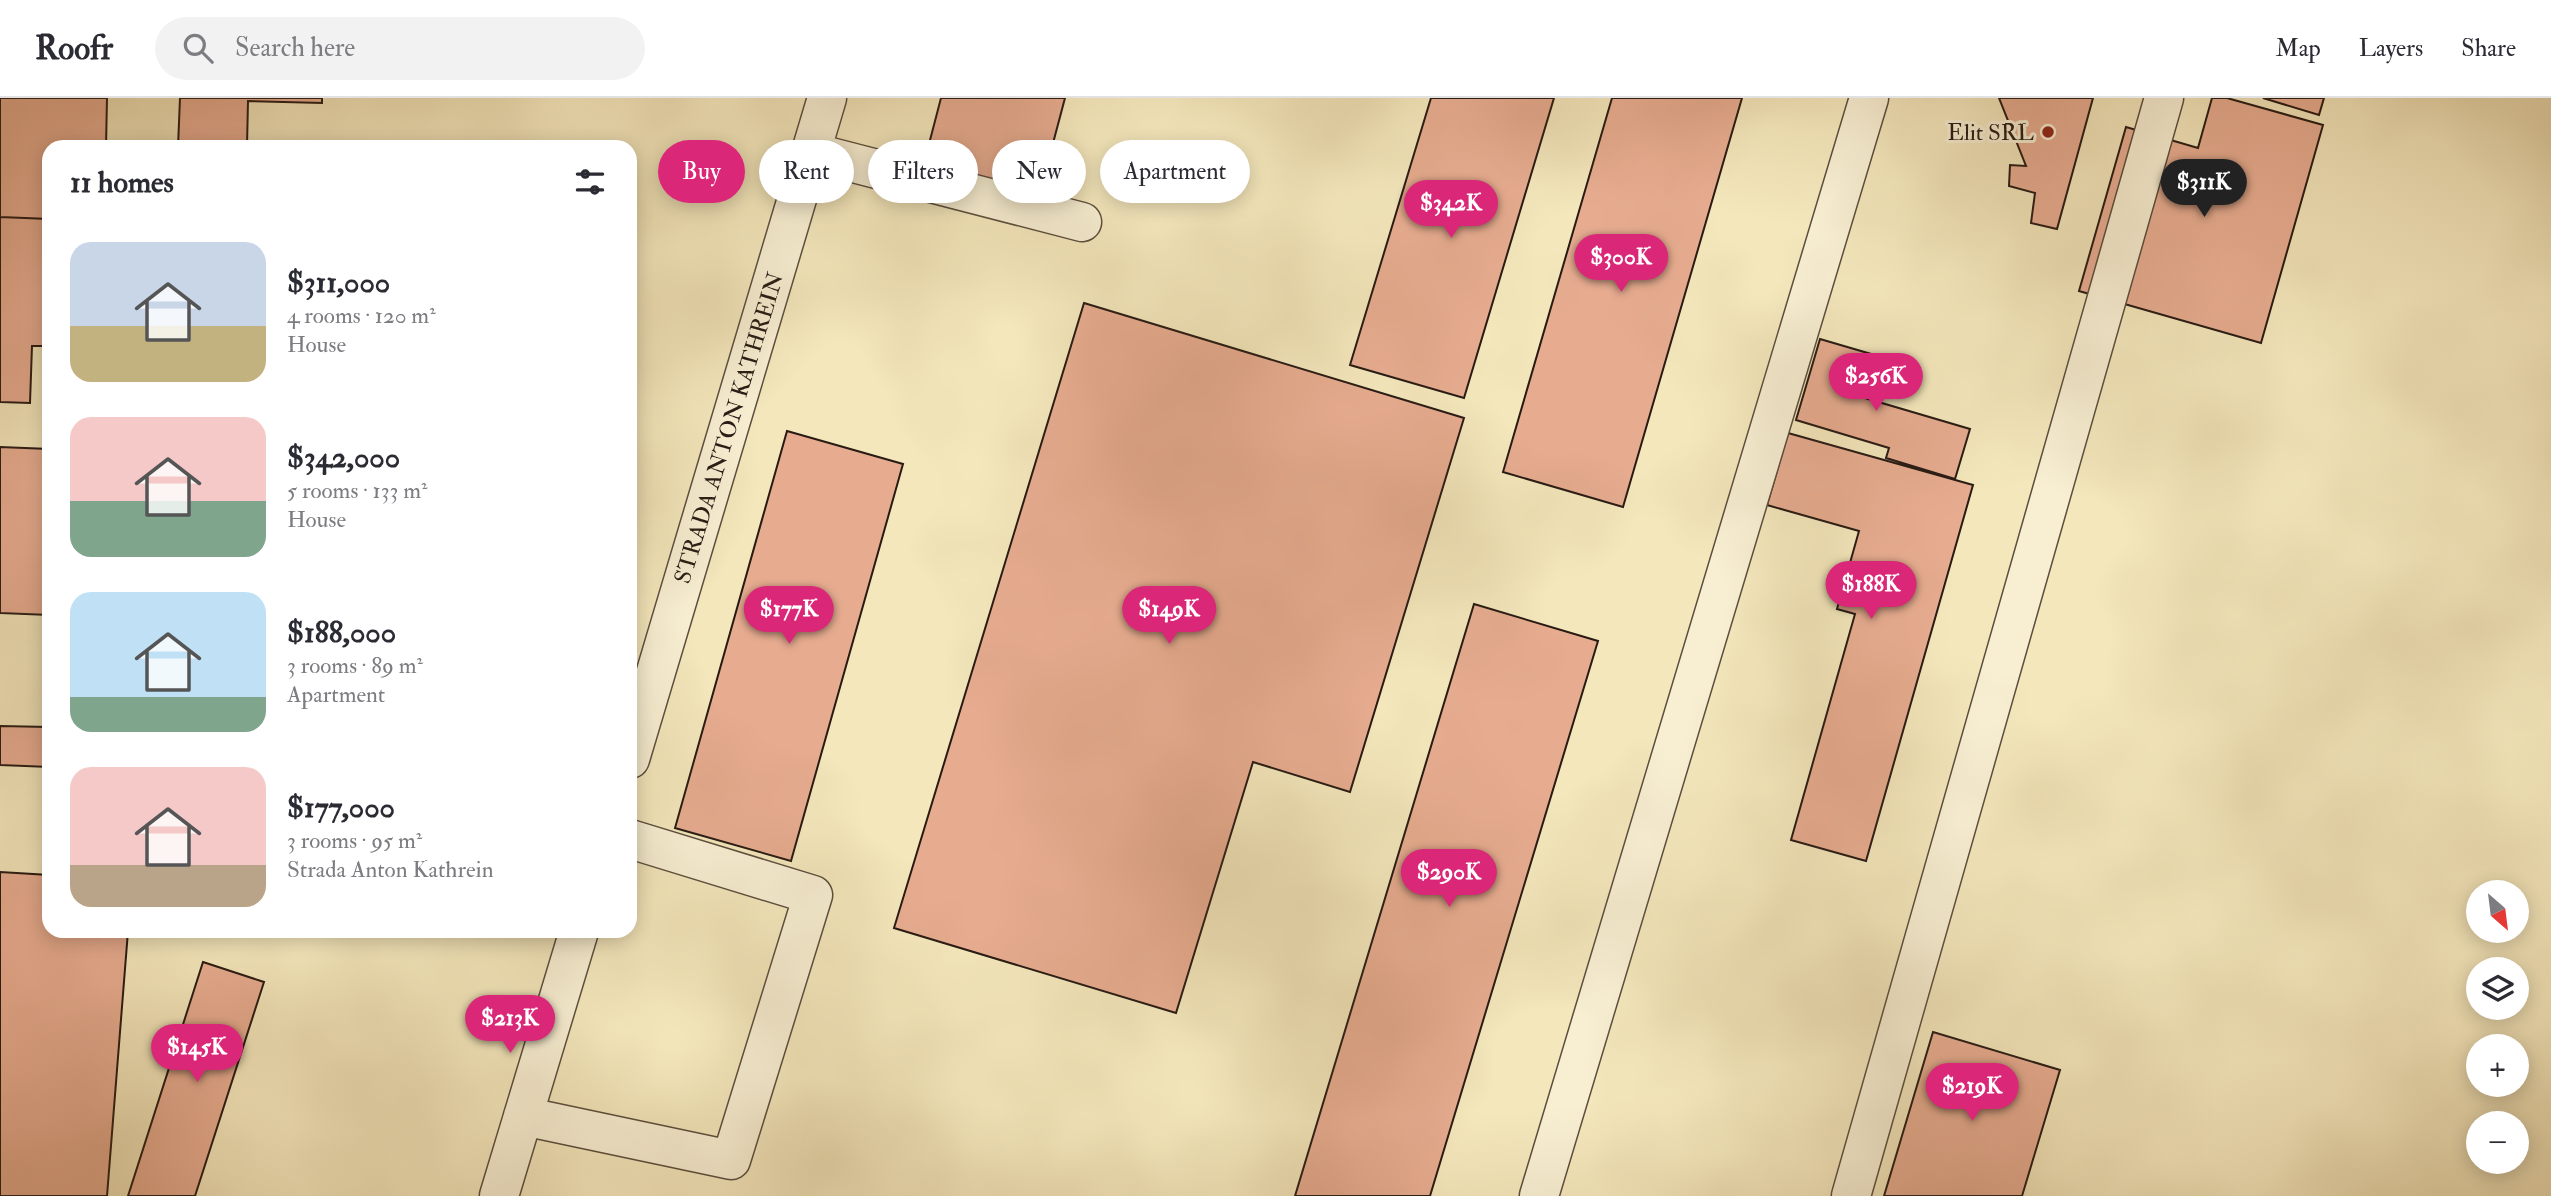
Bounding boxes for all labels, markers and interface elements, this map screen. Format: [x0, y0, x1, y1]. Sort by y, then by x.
search box [155, 17, 645, 80]
text: Roofr [35, 28, 113, 69]
icon: search [179, 29, 217, 67]
text: Search here [235, 32, 355, 64]
text: Map [2276, 33, 2321, 64]
text: Layers [2359, 33, 2423, 64]
text: Share [2461, 33, 2516, 64]
place label: Elit SRL [1947, 118, 2034, 147]
marker: Elit SRL [2040, 124, 2056, 140]
chip: Buy [658, 140, 745, 203]
chip: Rent [759, 140, 854, 203]
chip: Filters [868, 140, 978, 203]
chip: New [992, 140, 1086, 203]
chip: Apartment [1100, 140, 1250, 203]
pin: $311K [2155, 159, 2253, 219]
icon: filters [571, 163, 609, 201]
text: 11 homes [70, 164, 174, 201]
text: $311K [2177, 167, 2231, 196]
pin: $342K [1402, 180, 1500, 240]
text: $342K [1420, 188, 1482, 217]
pin: $300K [1572, 234, 1670, 294]
text: $300K [1590, 242, 1652, 271]
text: $311,000 [287, 264, 390, 301]
street label: STRADA ANTON KATHREIN [668, 269, 790, 587]
icon: home [126, 270, 210, 354]
text: 4 rooms · 120 m² [287, 301, 436, 330]
text: House [287, 330, 346, 359]
pin: $256K [1827, 354, 1925, 413]
text: $256K [1845, 361, 1907, 390]
text: $342,000 [287, 439, 400, 476]
icon: home [126, 445, 210, 529]
text: 5 rooms · 133 m² [287, 476, 428, 505]
text: House [287, 505, 346, 534]
pin: $188K [1822, 561, 1920, 621]
text: $188K [1842, 569, 1900, 598]
pin: $177K [740, 587, 838, 646]
pin: $149K [1120, 587, 1218, 646]
text: $177K [760, 594, 818, 623]
text: $149K [1138, 594, 1200, 623]
text: $188,000 [287, 614, 396, 651]
icon: home [126, 620, 210, 704]
text: 3 rooms · 89 m² [287, 651, 423, 680]
text: Apartment [287, 680, 385, 709]
text: $177,000 [287, 789, 395, 826]
icon: home [126, 795, 210, 879]
text: 3 rooms · 95 m² [287, 826, 422, 855]
pin: $290K [1400, 850, 1498, 909]
text: Strada Anton Kathrein [287, 855, 494, 884]
text: $290K [1417, 857, 1481, 886]
north arrow [2466, 880, 2529, 943]
map controls [2466, 880, 2529, 1174]
button: layers [2466, 957, 2529, 1020]
pin: $213K [461, 996, 559, 1055]
text: $213K [481, 1003, 539, 1032]
pin: $145K [148, 1024, 246, 1084]
text: $145K [167, 1032, 227, 1061]
button: + [2466, 1034, 2529, 1097]
pin: $219K [1923, 1063, 2021, 1123]
text: $219K [1942, 1071, 2002, 1100]
button: − [2466, 1111, 2529, 1174]

